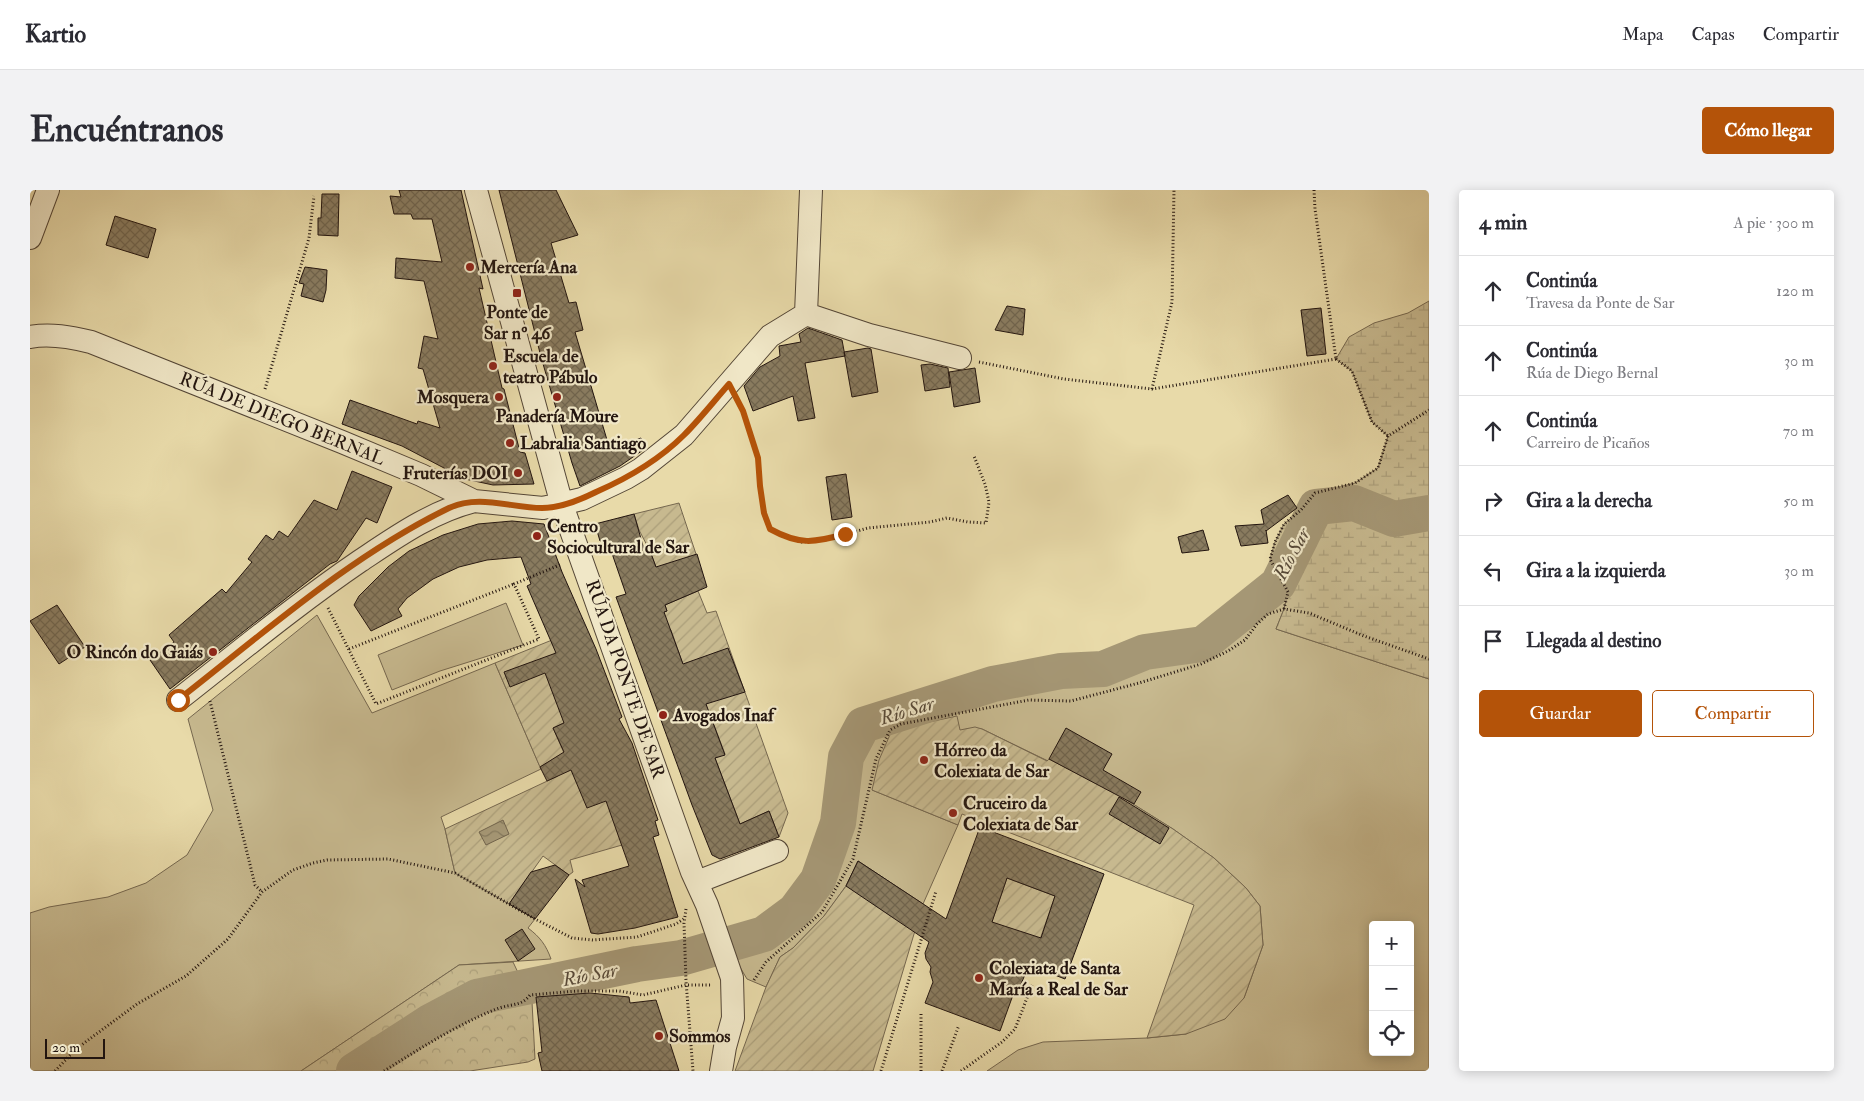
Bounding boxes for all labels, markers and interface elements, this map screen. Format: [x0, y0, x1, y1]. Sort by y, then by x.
text: Kartio [25, 19, 86, 50]
text: Mapa [1622, 23, 1664, 46]
text: Capas [1692, 23, 1735, 46]
text: Compartir [1763, 23, 1839, 46]
button: Cómo llegar [1702, 107, 1834, 154]
text: Encuéntranos [30, 108, 223, 152]
text: 4 min [1479, 209, 1527, 236]
text: A pie · 300 m [1733, 213, 1814, 233]
place label: Mercería Ana [479, 256, 577, 279]
marker: Mercería Ana [464, 261, 476, 273]
text: Continúa [1526, 269, 1597, 293]
icon: ahead [1479, 277, 1507, 305]
text: 120 m [1776, 281, 1814, 301]
marker: Ponte de Sar nº 46 [511, 287, 523, 299]
text: Travesa da Ponte de Sar [1526, 293, 1675, 313]
place label: Ponte de Sar nº 46 [484, 301, 552, 345]
text: Continúa [1526, 339, 1597, 363]
place label: Escuela de teatro Pábulo [503, 345, 598, 389]
icon: ahead [1479, 347, 1507, 375]
text: 30 m [1784, 351, 1814, 371]
marker: Escuela de teatro Pábulo [487, 360, 499, 372]
text: Rúa de Diego Bernal [1526, 363, 1658, 383]
street label: RÚA DE DIEGO BERNAL [176, 367, 388, 471]
place label: Mosquera [416, 386, 490, 409]
marker: Mosquera [493, 391, 505, 403]
marker: Panadería Moure [551, 391, 563, 403]
place label: Panadería Moure [496, 405, 619, 428]
text: Continúa [1526, 409, 1597, 433]
icon: ahead [1479, 417, 1507, 445]
text: 70 m [1783, 421, 1814, 441]
place label: Labralia Santiago [520, 432, 646, 455]
text: Carreiro de Picaños [1526, 433, 1650, 453]
marker: Labralia Santiago [504, 437, 516, 449]
place label: Fruterías DOI [403, 462, 508, 485]
marker: Fruterías DOI [512, 467, 524, 479]
icon: right [1479, 487, 1507, 515]
text: Gira a la derecha [1526, 489, 1652, 513]
text: 50 m [1783, 491, 1814, 511]
place label: Centro Sociocultural de Sar [547, 515, 690, 559]
route end [834, 523, 857, 546]
water label: Río Sar [1268, 523, 1316, 585]
marker: Centro Sociocultural de Sar [531, 530, 543, 542]
icon: left [1479, 557, 1507, 585]
text: Gira a la izquierda [1526, 559, 1665, 583]
text: 30 m [1784, 561, 1814, 581]
street label: RÚA DA PONTE DE SAR [580, 577, 670, 782]
icon: arrive [1479, 627, 1507, 655]
text: Llegada al destino [1526, 629, 1661, 653]
place label: O Rincón do Gaiás [67, 641, 203, 664]
marker: O Rincón do Gaiás [207, 646, 219, 658]
route start [167, 689, 190, 712]
button: Guardar [1479, 690, 1642, 737]
button: Compartir [1652, 690, 1814, 737]
water label: Río Sar [876, 691, 938, 731]
place label: Avogados Inaf [672, 704, 777, 727]
marker: Avogados Inaf [657, 709, 669, 721]
place label: Hórreo da Colexiata de Sar [934, 739, 1050, 783]
marker: Hórreo da Colexiata de Sar [918, 754, 930, 766]
place label: Cruceiro da Colexiata de Sar [963, 792, 1079, 836]
marker: Cruceiro da Colexiata de Sar [947, 807, 959, 819]
map controls [1369, 921, 1414, 1056]
button: + [1369, 921, 1414, 966]
place label: Colexiata de Santa María a Real de Sar [988, 957, 1128, 1001]
water label: Río Sar [560, 958, 620, 992]
button: − [1369, 966, 1414, 1011]
marker: Colexiata de Santa María a Real de Sar [973, 972, 985, 984]
button: locate [1369, 1011, 1414, 1056]
place label: Sommos [669, 1025, 730, 1048]
marker: Sommos [653, 1030, 665, 1042]
scale bar [45, 1036, 105, 1059]
text: 20 m [52, 1039, 80, 1056]

